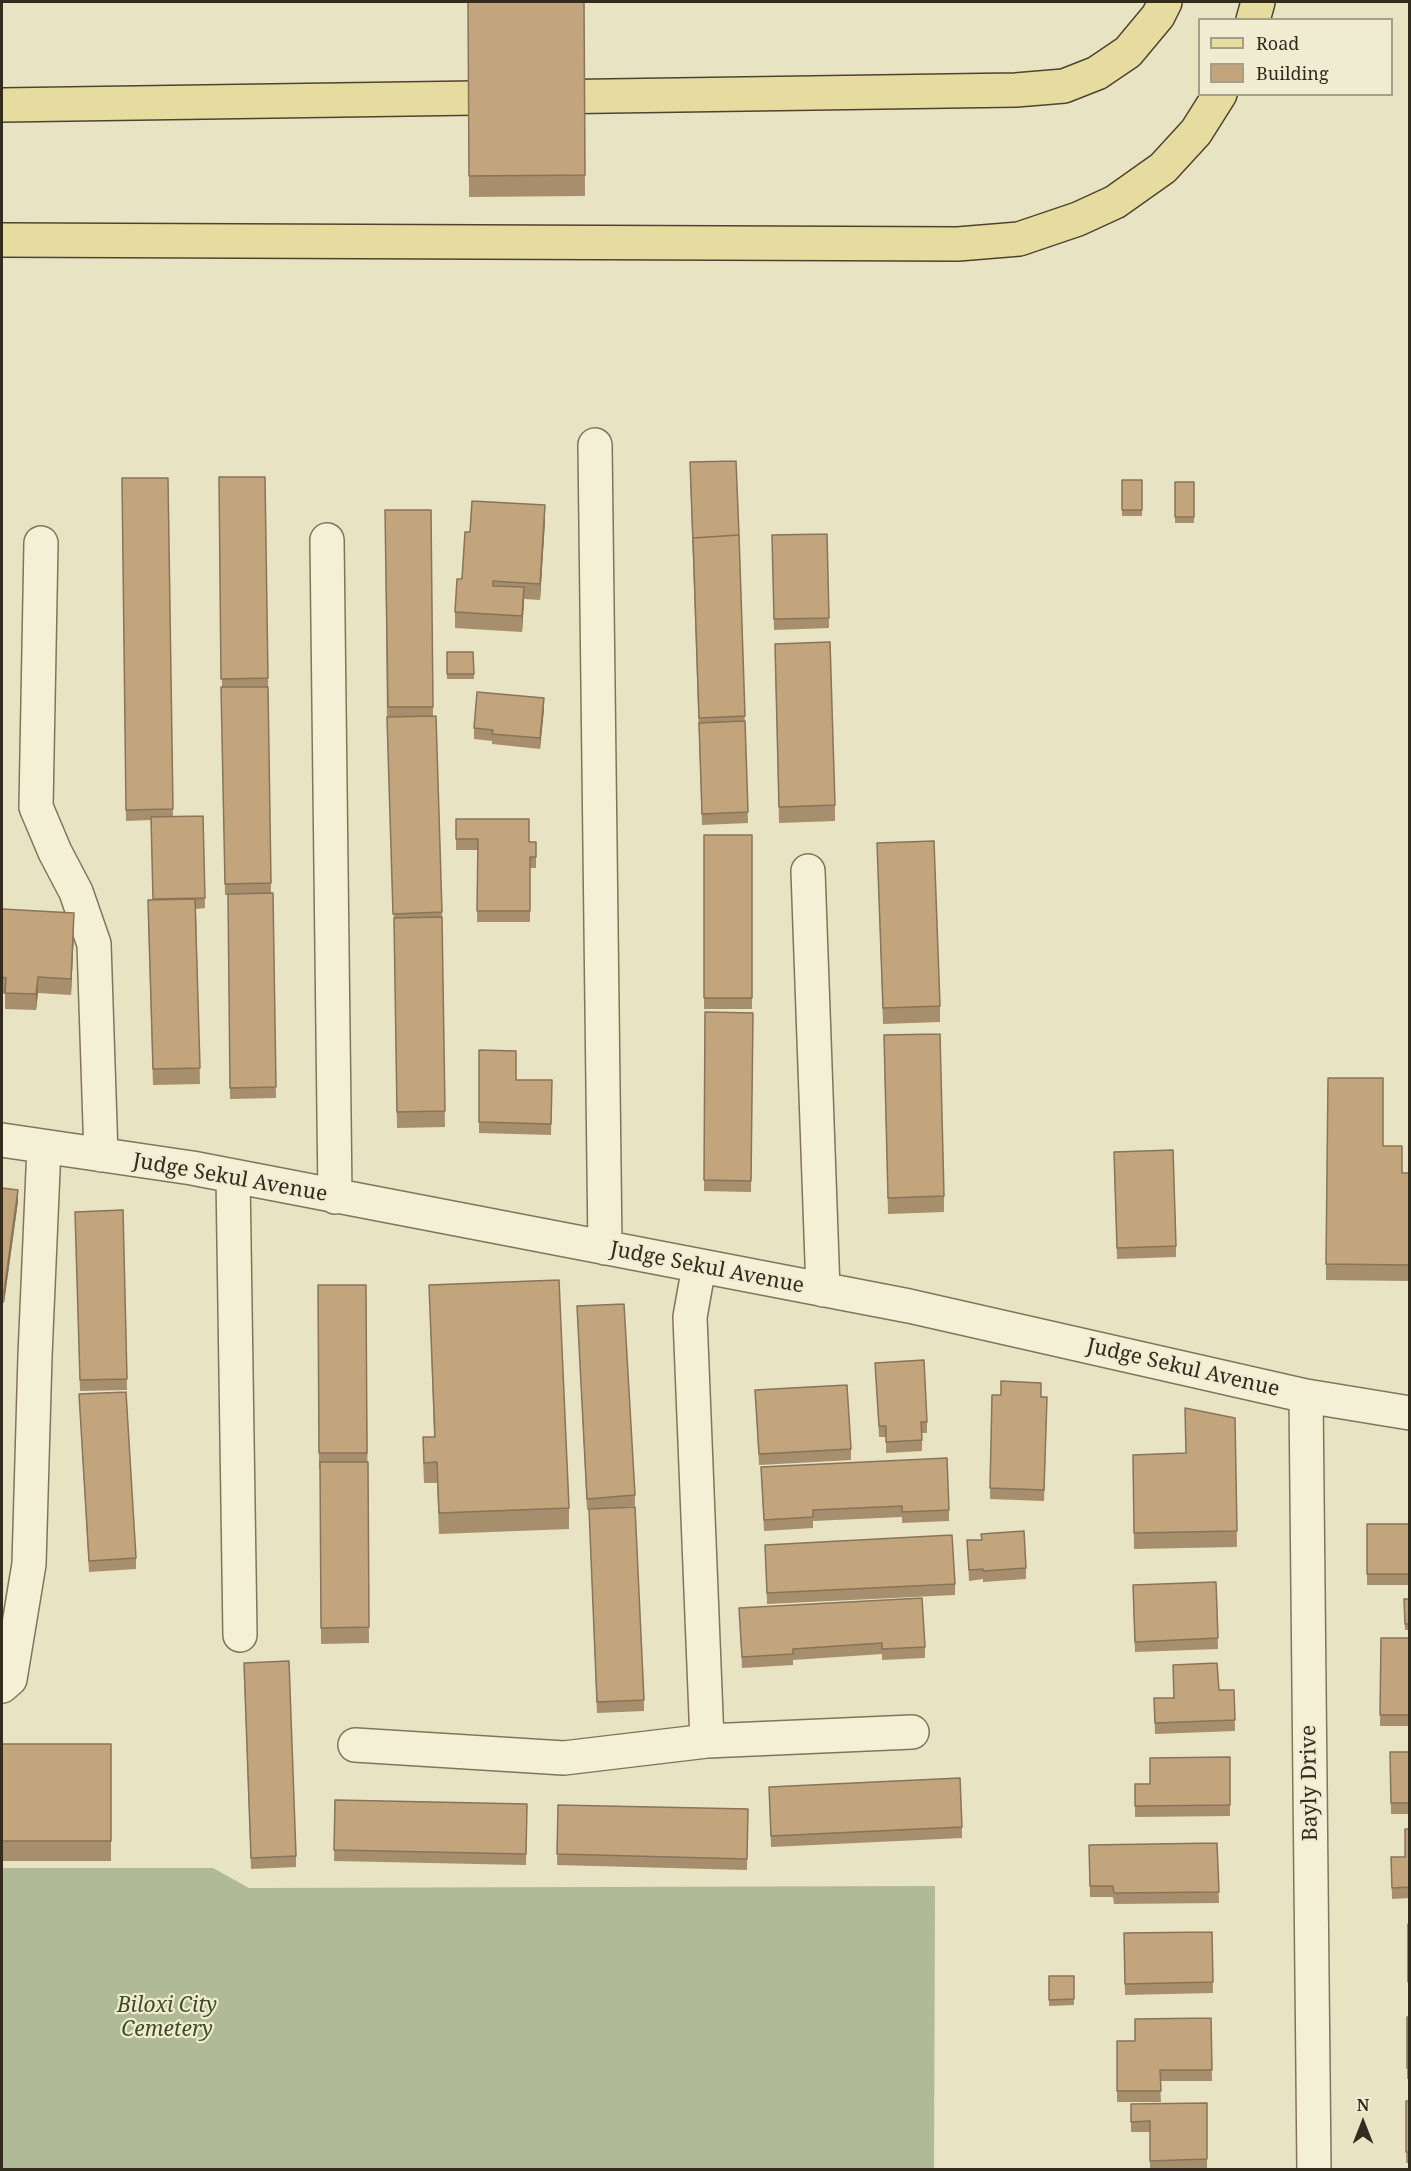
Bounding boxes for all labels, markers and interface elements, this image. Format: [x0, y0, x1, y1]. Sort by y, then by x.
legend [1198, 18, 1393, 96]
text: Road [1256, 31, 1299, 55]
text: Building [1256, 61, 1329, 85]
street label: Judge Sekul Avenue [131, 1148, 329, 1208]
street label: Judge Sekul Avenue [608, 1237, 806, 1299]
street label: Judge Sekul Avenue [1084, 1334, 1282, 1402]
street label: Bayly Drive [1296, 1725, 1324, 1841]
park label: Biloxi City Cemetery [117, 1993, 217, 2043]
north arrow [1333, 2093, 1393, 2153]
text: N [1357, 2094, 1369, 2116]

